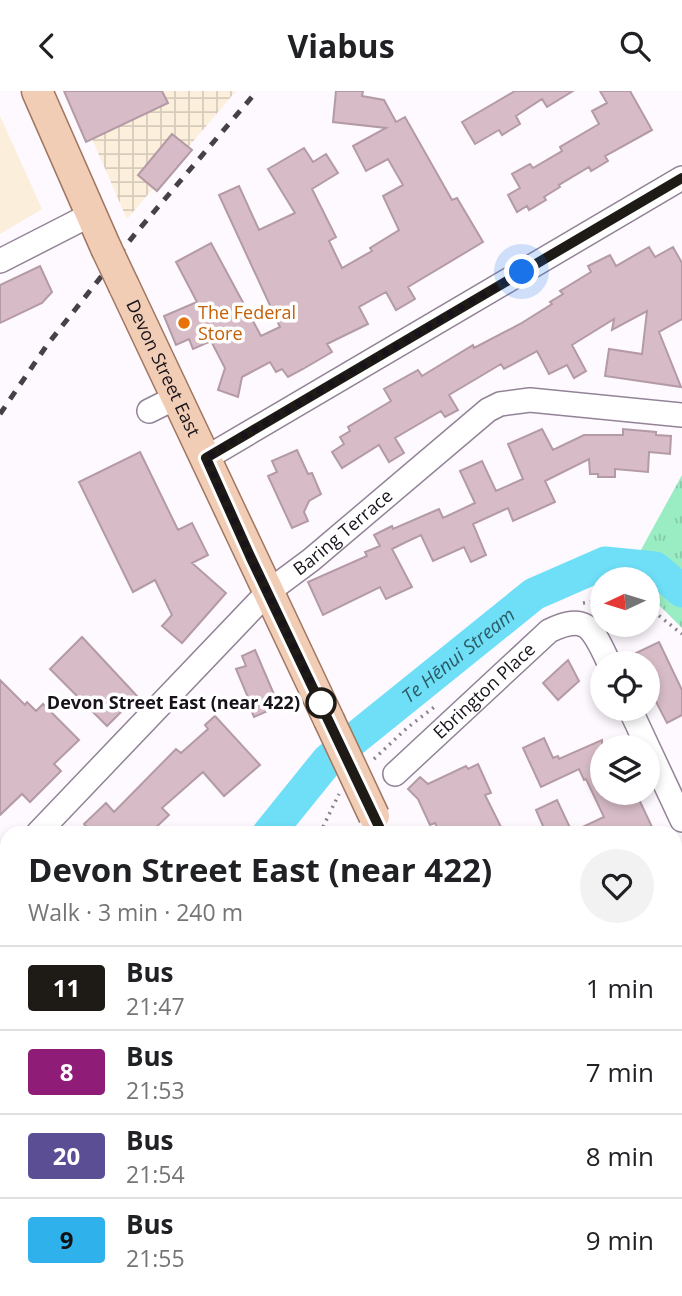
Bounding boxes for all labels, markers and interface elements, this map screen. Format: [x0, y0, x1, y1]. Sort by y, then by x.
text: Viabus [287, 24, 395, 67]
icon: back [28, 27, 66, 65]
icon: search [616, 27, 654, 65]
your location [504, 254, 539, 289]
street label: Devon Street East [121, 295, 206, 440]
place label: The Federal Store [198, 300, 296, 345]
marker: The Federal Store [176, 315, 192, 331]
street label: Baring Terrace [288, 483, 397, 580]
north arrow [590, 567, 660, 637]
map controls [590, 567, 660, 805]
water label: Te Hēnui Stream [396, 602, 520, 709]
street label: Ebrington Place [428, 637, 540, 744]
button: locate [590, 651, 660, 721]
marker: Devon Street East (near 422) [306, 688, 336, 718]
place label: Devon Street East (near 422) [47, 690, 300, 714]
button: layers [590, 735, 660, 805]
text: Devon Street East (near 422) [28, 847, 492, 892]
button: heart [580, 849, 654, 923]
text: Walk · 3 min · 240 m [28, 896, 243, 928]
text: Bus [126, 954, 173, 990]
text: 1 min [586, 970, 654, 1006]
text: 11 [53, 971, 80, 1004]
text: 21:47 [126, 990, 185, 1022]
text: Bus [126, 1038, 173, 1074]
text: 7 min [586, 1054, 654, 1090]
text: 8 [60, 1055, 73, 1088]
text: 21:53 [126, 1074, 185, 1106]
text: Bus [126, 1122, 173, 1158]
text: 8 min [586, 1138, 654, 1174]
text: 20 [53, 1139, 80, 1172]
text: 21:54 [126, 1158, 185, 1190]
text: Bus [126, 1206, 173, 1242]
text: 9 min [586, 1222, 654, 1258]
text: 9 [60, 1223, 73, 1256]
text: 21:55 [126, 1242, 185, 1274]

